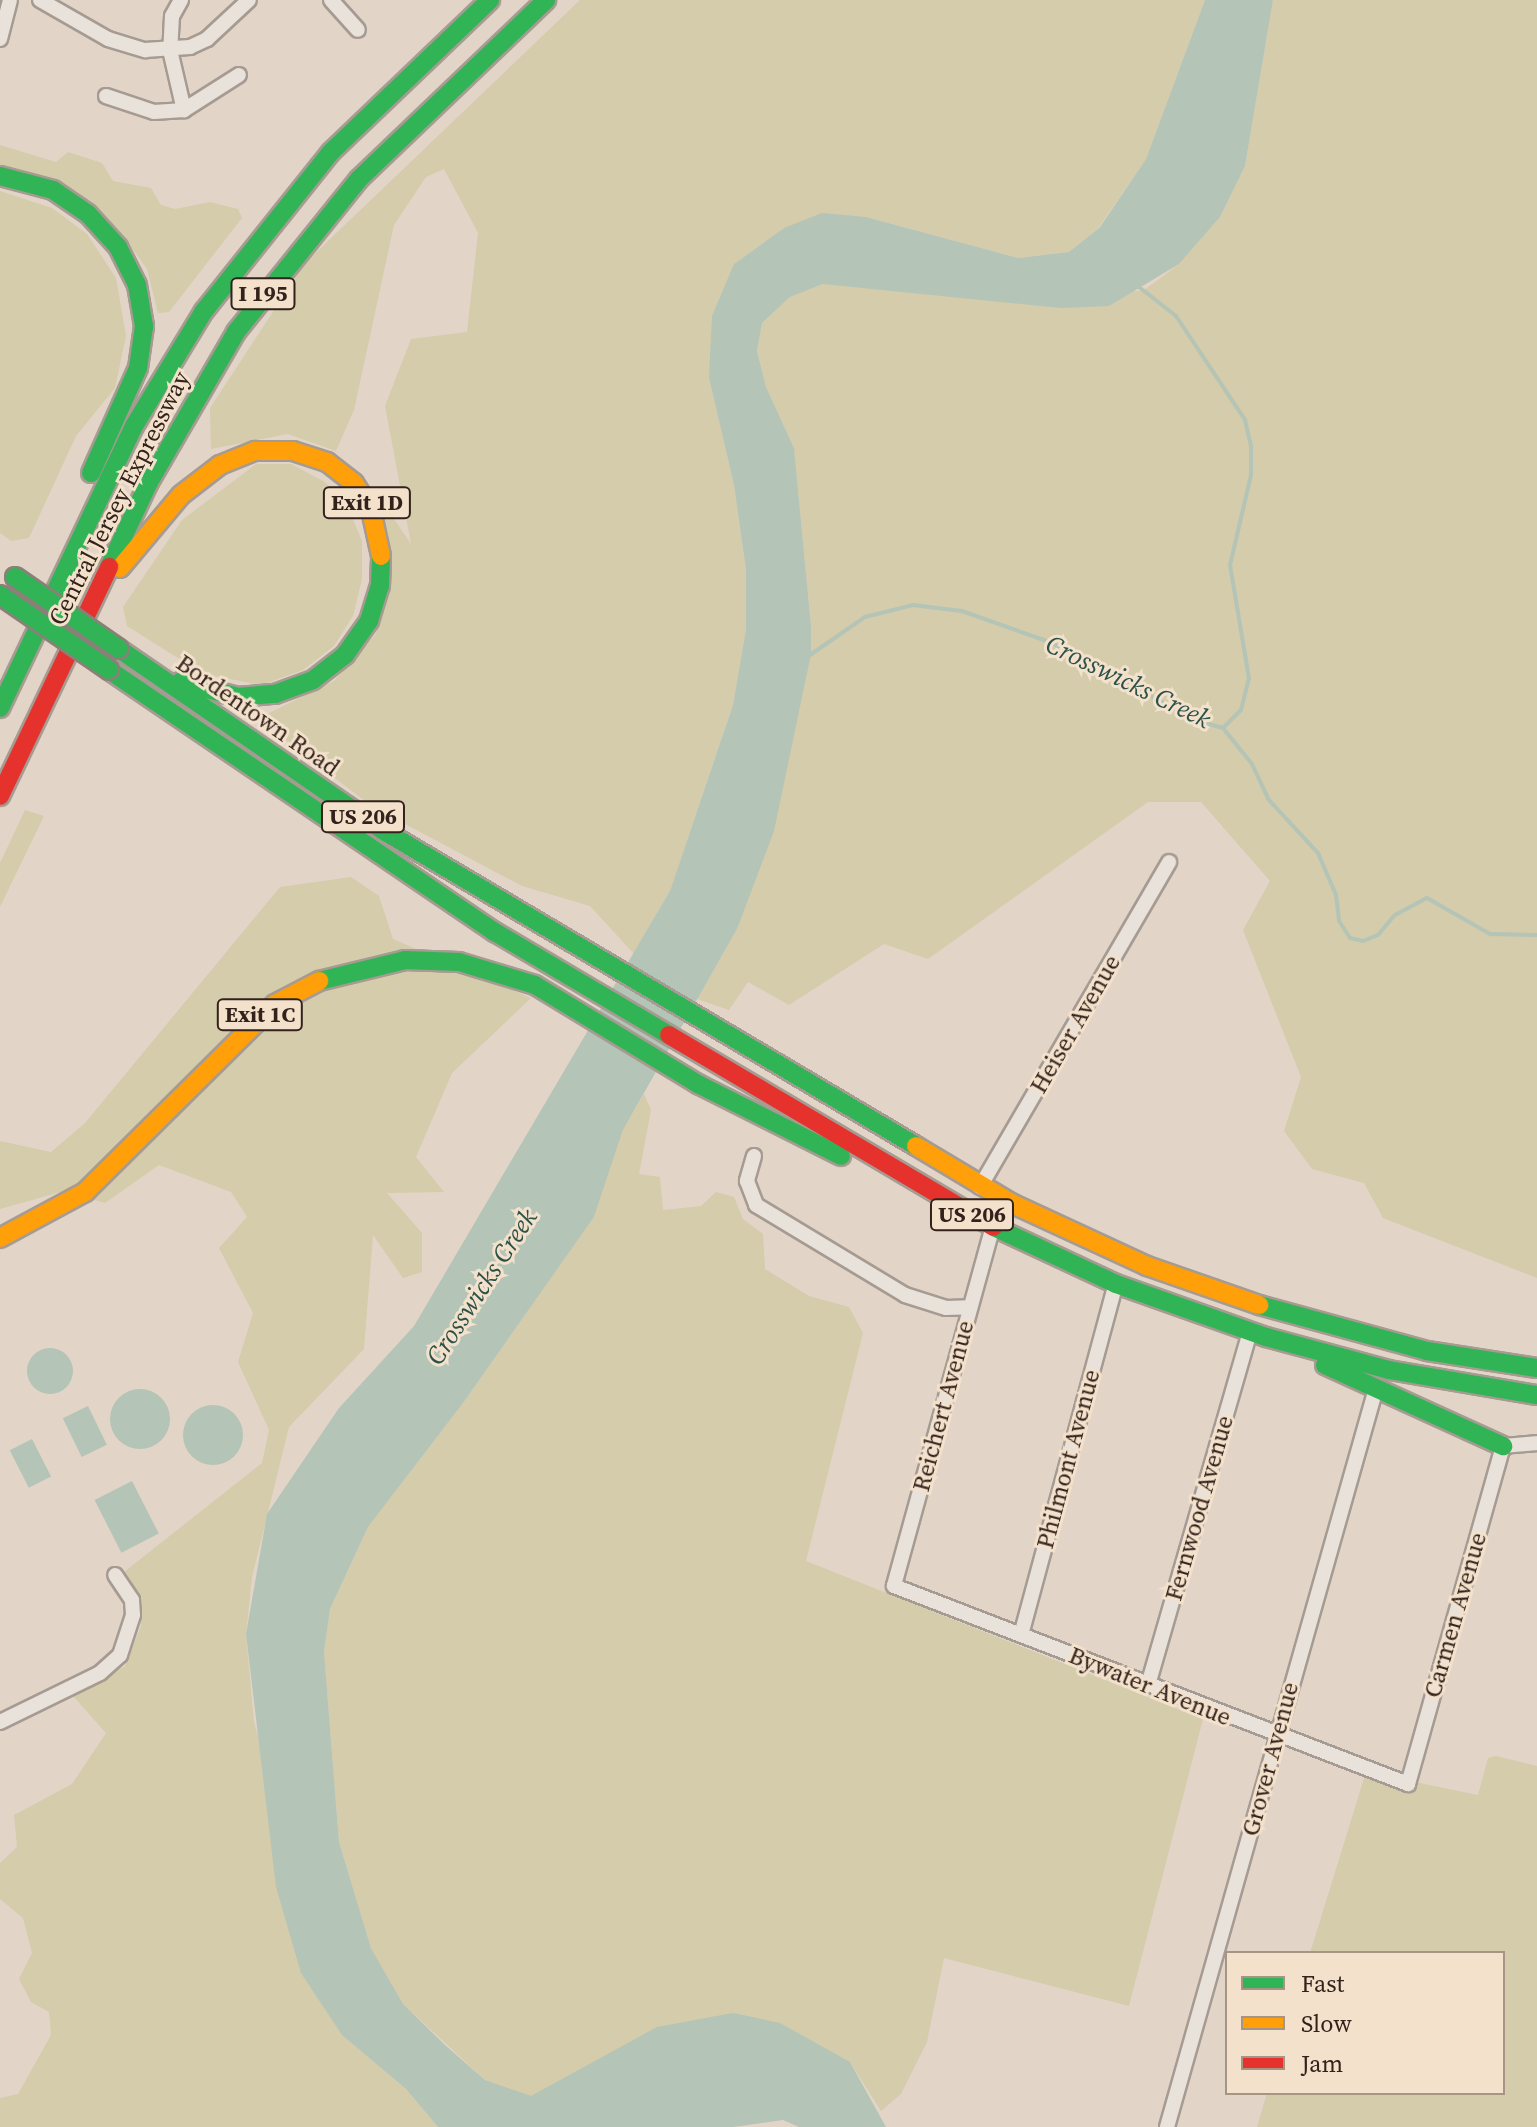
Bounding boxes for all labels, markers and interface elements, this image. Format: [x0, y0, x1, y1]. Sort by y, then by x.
road number: I 195 [229, 276, 297, 312]
street label: Central Jersey Expressway [42, 366, 196, 630]
road number: Exit 1D [321, 485, 413, 521]
water label: Crosswicks Creek [1040, 629, 1216, 735]
street label: Bordentown Road [171, 648, 345, 782]
road number: US 206 [319, 799, 407, 835]
street label: Heiser Avenue [1024, 950, 1126, 1098]
road number: Exit 1C [216, 997, 304, 1033]
road number: US 206 [928, 1197, 1016, 1233]
water label: Crosswicks Creek [420, 1203, 544, 1371]
street label: Reichert Avenue [906, 1317, 980, 1495]
street label: Philmont Avenue [1030, 1366, 1106, 1552]
street label: Fernwood Avenue [1159, 1412, 1239, 1604]
street label: Carmen Avenue [1418, 1529, 1492, 1701]
street label: Bywater Avenue [1065, 1640, 1235, 1732]
street label: Grover Avenue [1236, 1679, 1304, 1839]
legend [1225, 1951, 1505, 2095]
text: Fast [1301, 1967, 1344, 2000]
text: Slow [1301, 2007, 1352, 2040]
text: Jam [1301, 2047, 1343, 2080]

